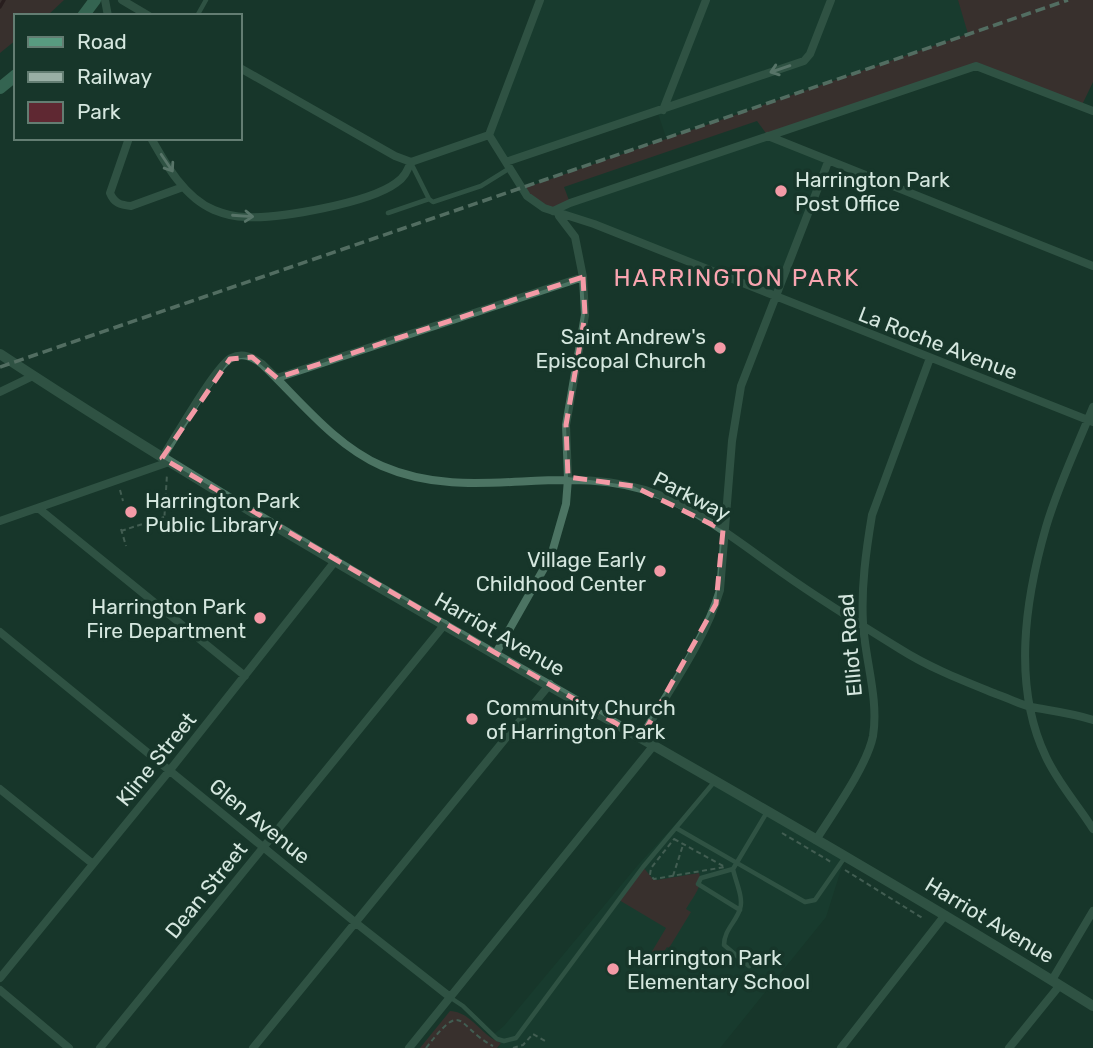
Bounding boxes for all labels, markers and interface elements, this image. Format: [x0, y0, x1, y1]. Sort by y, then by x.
legend [14, 14, 242, 140]
text: Road [77, 29, 127, 54]
text: Railway [77, 64, 152, 89]
one-way arrow [769, 64, 791, 76]
text: Park [77, 99, 121, 124]
one-way arrow [160, 153, 174, 172]
place label: Harrington Park Post Office [795, 167, 950, 216]
marker: Harrington Park Post Office [773, 183, 789, 199]
one-way arrow [231, 210, 254, 223]
district label: HARRINGTON PARK [613, 264, 861, 292]
street label: La Roche Avenue [855, 301, 1021, 385]
place label: Saint Andrew's Episcopal Church [535, 324, 706, 373]
marker: Saint Andrew's Episcopal Church [712, 340, 728, 356]
street label: Parkway [649, 466, 735, 526]
place label: Harrington Park Public Library [145, 488, 300, 537]
marker: Harrington Park Public Library [123, 504, 139, 520]
place label: Village Early Childhood Center [476, 547, 646, 596]
marker: Village Early Childhood Center [652, 563, 668, 579]
street label: Harriot Avenue [431, 587, 569, 681]
street label: Elliot Road [833, 593, 867, 697]
place label: Harrington Park Fire Department [86, 594, 246, 643]
marker: Harrington Park Fire Department [252, 610, 268, 626]
place label: Community Church of Harrington Park [486, 695, 676, 744]
street label: Kline Street [111, 707, 201, 811]
marker: Community Church of Harrington Park [464, 711, 480, 727]
street label: Glen Avenue [205, 773, 315, 869]
street label: Dean Street [160, 837, 252, 943]
street label: Harriot Avenue [921, 872, 1059, 968]
place label: Harrington Park Elementary School [627, 945, 810, 994]
marker: Harrington Park Elementary School [605, 961, 621, 977]

